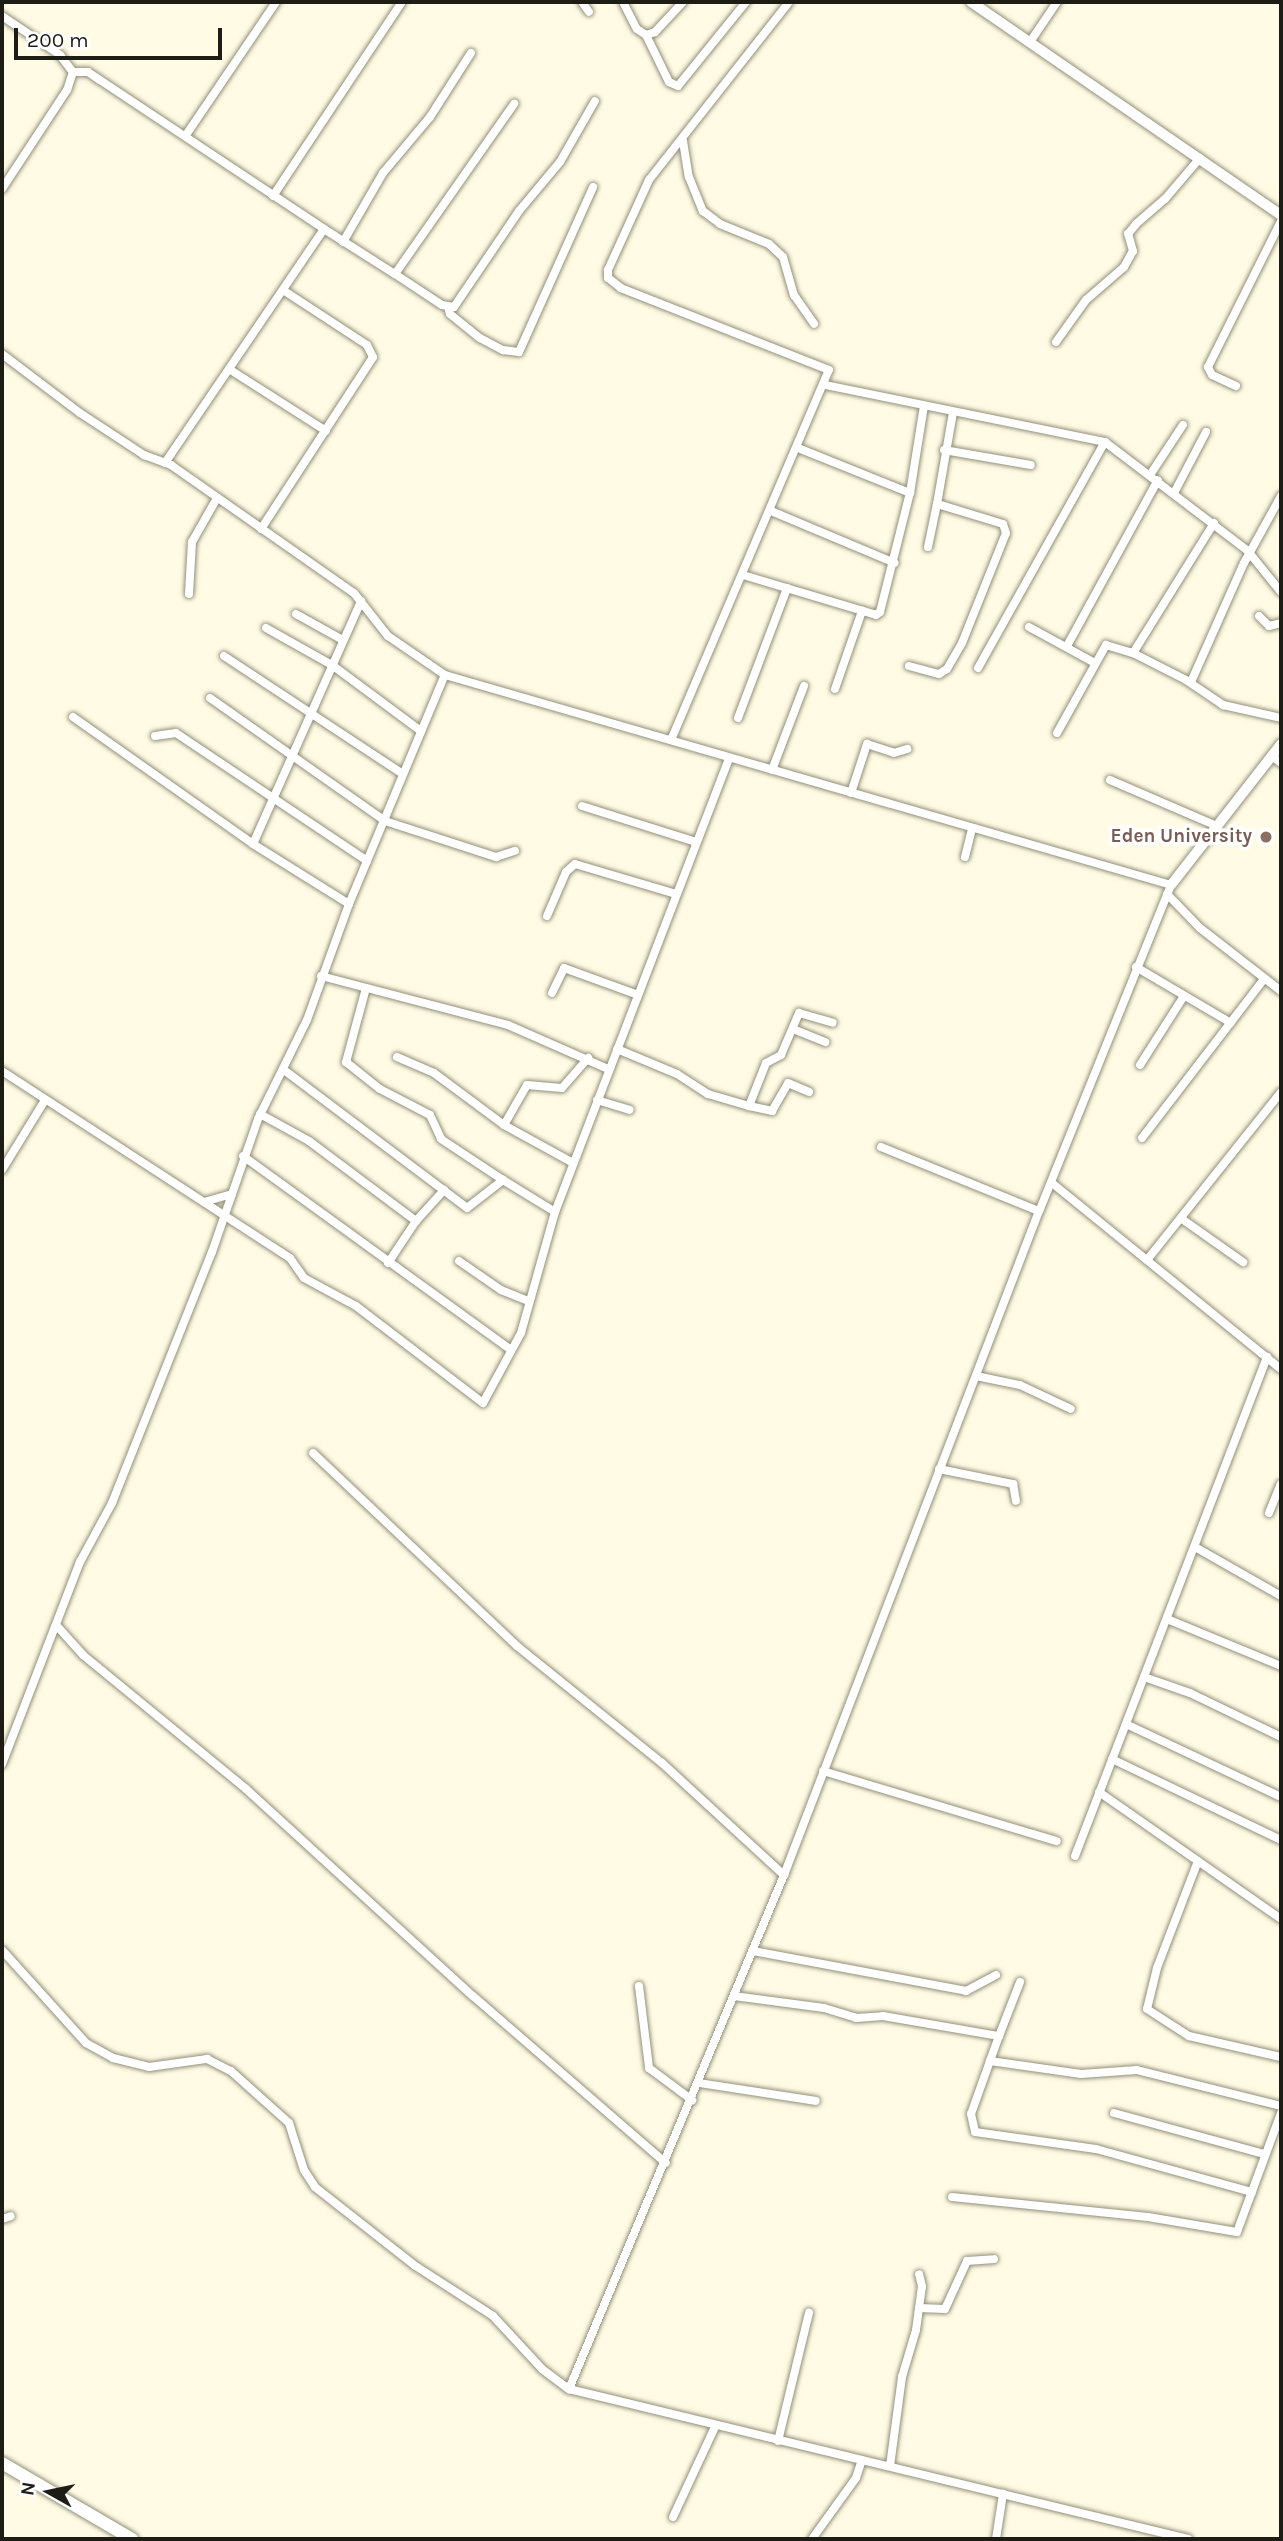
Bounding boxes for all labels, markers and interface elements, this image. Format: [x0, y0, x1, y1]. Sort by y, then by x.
scale bar [18, 14, 226, 58]
text: 200 m [27, 28, 89, 52]
place label: Eden University [1111, 826, 1252, 848]
marker: Eden University [1258, 829, 1274, 845]
north arrow [14, 2457, 84, 2527]
text: N [16, 2480, 40, 2497]

